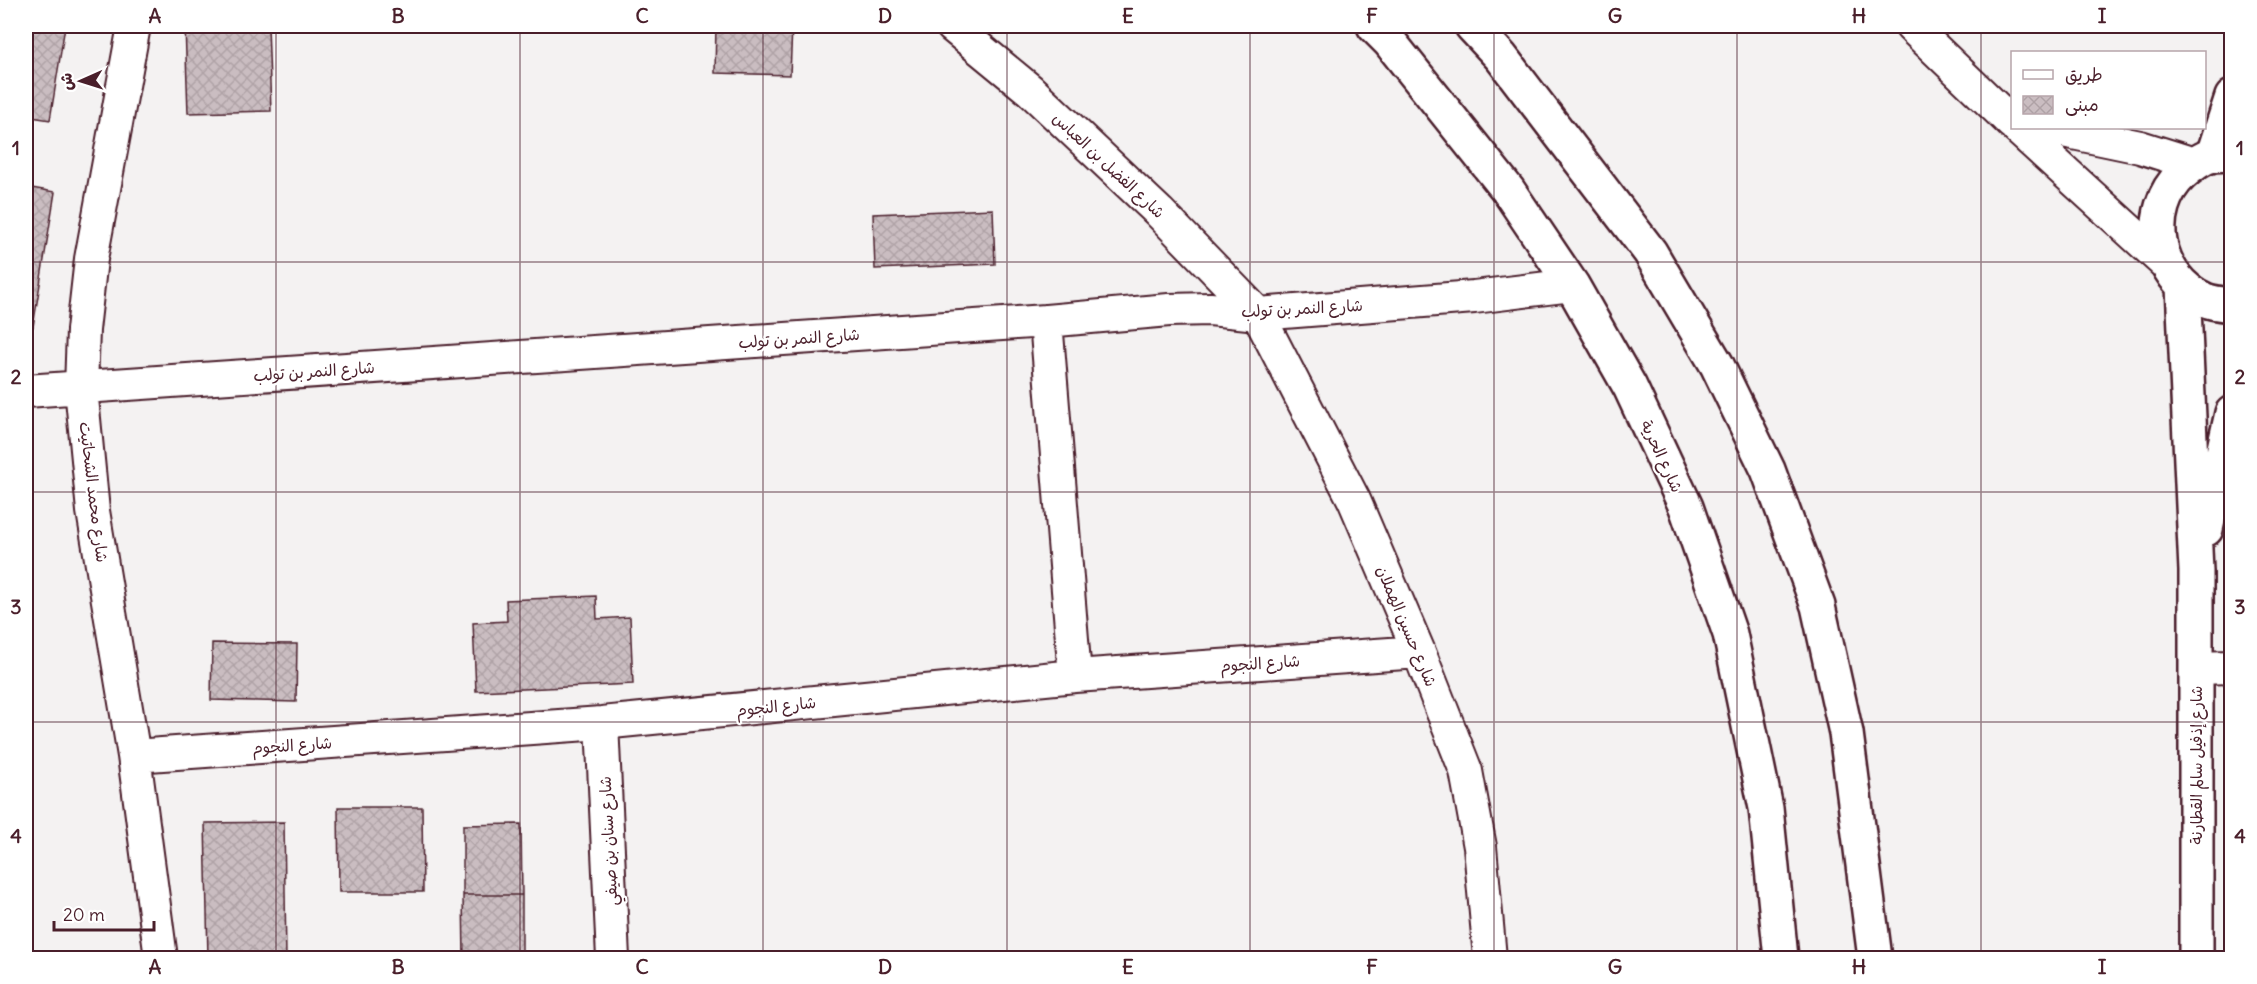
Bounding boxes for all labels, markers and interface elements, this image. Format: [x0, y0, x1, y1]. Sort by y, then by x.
text: A [149, 3, 162, 28]
text: B [391, 3, 405, 28]
text: C [635, 3, 649, 28]
text: D [878, 3, 892, 28]
text: E [1122, 3, 1134, 28]
text: F [1366, 3, 1378, 28]
text: G [1608, 3, 1622, 28]
text: H [1852, 3, 1866, 28]
text: I [2098, 3, 2107, 28]
north arrow [51, 51, 111, 111]
legend [2011, 51, 2206, 129]
text: طريق [2065, 63, 2103, 86]
text: ش [56, 72, 76, 91]
text: مبنى [2065, 93, 2099, 116]
street label: شارع الفضل بن العباس [1047, 108, 1169, 224]
text: 1 [12, 135, 20, 160]
text: 1 [2236, 135, 2244, 160]
street label: شارع النمر بن تولب [1241, 295, 1363, 323]
street label: شارع النمر بن تولب [738, 324, 861, 354]
street label: شارع النمر بن تولب [253, 357, 376, 387]
text: 2 [11, 364, 22, 389]
text: 2 [2235, 364, 2246, 389]
street label: شارع الحرية [1635, 417, 1687, 496]
street label: شارع محمد الشحاتيت [73, 420, 113, 564]
street label: شارع حسين الهملان [1371, 563, 1441, 690]
text: 3 [10, 594, 22, 619]
text: 3 [2234, 594, 2246, 619]
street label: شارع النجوم [1219, 650, 1301, 679]
street label: شارع إذفيل سالم القطارنة [2186, 685, 2209, 845]
street label: شارع النجوم [735, 692, 817, 723]
street label: شارع النجوم [251, 732, 333, 761]
street label: شارع سنان بن صيفي [595, 775, 626, 906]
text: 4 [10, 823, 22, 848]
text: 4 [2234, 823, 2246, 848]
scale bar [54, 894, 154, 932]
text: 20 m [63, 903, 105, 926]
text: A [149, 954, 162, 979]
text: B [391, 954, 405, 979]
text: C [635, 954, 649, 979]
text: D [878, 954, 892, 979]
text: E [1122, 954, 1134, 979]
text: F [1366, 954, 1378, 979]
text: G [1608, 954, 1622, 979]
text: H [1852, 954, 1866, 979]
text: I [2098, 954, 2107, 979]

